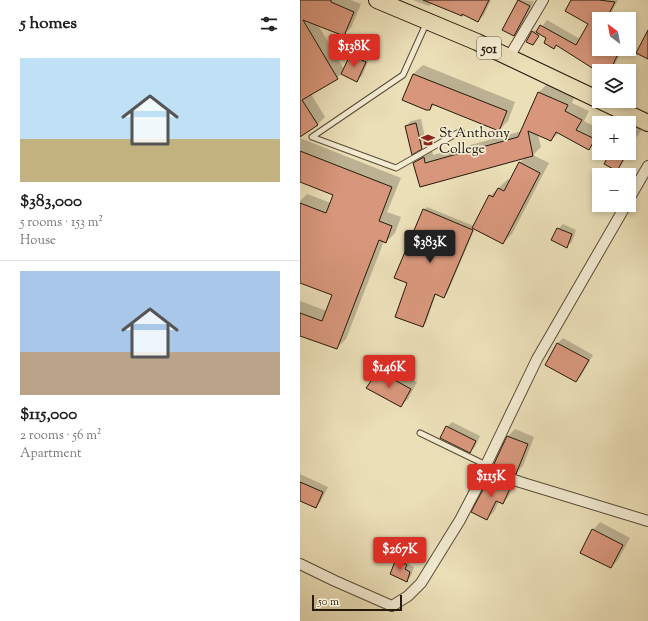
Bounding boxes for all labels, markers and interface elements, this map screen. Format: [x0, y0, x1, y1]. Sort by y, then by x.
text: 5 homes [20, 12, 77, 36]
north arrow [592, 12, 636, 56]
map controls [592, 12, 636, 212]
icon: filters [258, 13, 280, 35]
pin: $138K [326, 34, 382, 68]
road number: 501 [477, 37, 501, 59]
text: $138K [338, 38, 370, 56]
button: layers [592, 64, 636, 108]
icon: home [114, 84, 186, 156]
button: + [592, 116, 636, 160]
place label: St Anthony College [439, 124, 510, 160]
school or university icon: St Anthony College [420, 132, 436, 148]
button: − [592, 168, 636, 212]
text: $383,000 [20, 190, 82, 214]
text: 5 rooms · 153 m² [20, 214, 103, 232]
pin: $383K [402, 230, 458, 264]
text: House [20, 232, 56, 250]
text: $383K [413, 234, 447, 252]
icon: home [114, 297, 186, 369]
pin: $146K [361, 355, 417, 389]
text: $146K [372, 359, 406, 377]
text: $115,000 [20, 403, 77, 427]
text: 2 rooms · 56 m² [20, 427, 101, 445]
text: Apartment [20, 445, 81, 463]
pin: $115K [463, 464, 519, 498]
text: $115K [476, 468, 506, 486]
pin: $267K [372, 537, 428, 571]
text: $267K [382, 541, 418, 559]
scale bar [312, 593, 402, 612]
text: 50 m [318, 594, 339, 610]

